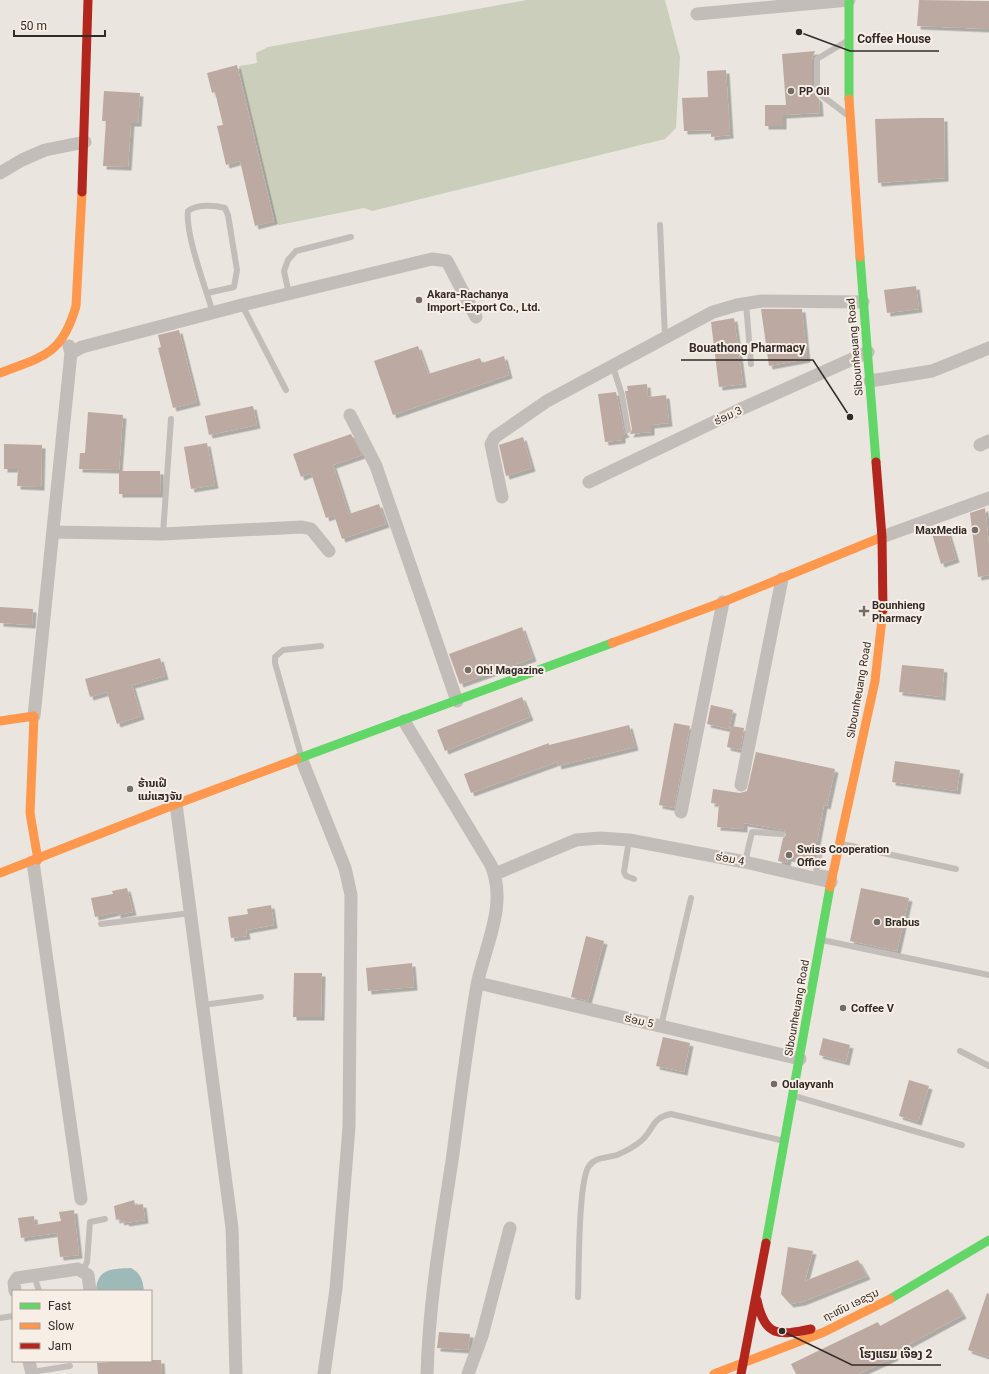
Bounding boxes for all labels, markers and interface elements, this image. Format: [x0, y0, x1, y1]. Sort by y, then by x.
scale bar [14, 12, 105, 38]
text: 50 m [20, 19, 47, 33]
callout: Coffee House [850, 27, 939, 51]
text: Coffee House [857, 32, 931, 46]
place label: PP Oil [799, 85, 829, 98]
marker: PP Oil [786, 86, 796, 96]
place label: Akara-Rachanya Import-Export Co., Ltd. [427, 288, 541, 314]
marker: Akara-Rachanya Import-Export Co., Ltd. [414, 295, 424, 305]
street label: Sibounheuang Road [844, 298, 866, 396]
callout: Bouathong Pharmacy [681, 336, 813, 360]
text: Bouathong Pharmacy [689, 341, 806, 355]
street label: ຮ່ອມ 3 [712, 404, 744, 428]
place label: MaxMedia [915, 524, 967, 537]
marker: MaxMedia [970, 525, 980, 535]
place label: Bounhieng Pharmacy [872, 599, 925, 625]
marker: Bounhieng Pharmacy [859, 606, 869, 616]
street label: Sibounheuang Road [844, 641, 874, 739]
place label: Oh! Magazine [476, 664, 544, 677]
marker: Oh! Magazine [463, 665, 473, 675]
place label: ຮ້ານເຝີ ແມ່ແສງຈັນ [138, 777, 182, 803]
marker: ຮ້ານເຝີ ແມ່ແສງຈັນ [125, 784, 135, 794]
place label: Swiss Cooperation Office [797, 843, 889, 869]
street label: ຮ່ອມ 4 [714, 850, 746, 868]
marker: Swiss Cooperation Office [784, 850, 794, 860]
place label: Brabus [885, 916, 920, 929]
marker: Brabus [872, 917, 882, 927]
street label: Sibounheuang Road [782, 959, 812, 1057]
place label: Coffee V [851, 1002, 895, 1015]
marker: Coffee V [838, 1003, 848, 1013]
street label: ຮ່ອມ 5 [623, 1011, 655, 1031]
place label: Oulayvanh [782, 1078, 834, 1091]
marker: Oulayvanh [769, 1079, 779, 1089]
street label: ຖະໜົນ ເອຊຽນ [821, 1286, 881, 1324]
legend [12, 1290, 152, 1362]
text: Fast [48, 1299, 71, 1313]
text: Slow [48, 1319, 74, 1333]
text: Jam [48, 1339, 72, 1353]
callout: ໂຮງແຮມ ເຈືອງ 2 [852, 1341, 941, 1365]
text: ໂຮງແຮມ ເຈືອງ 2 [859, 1347, 932, 1361]

